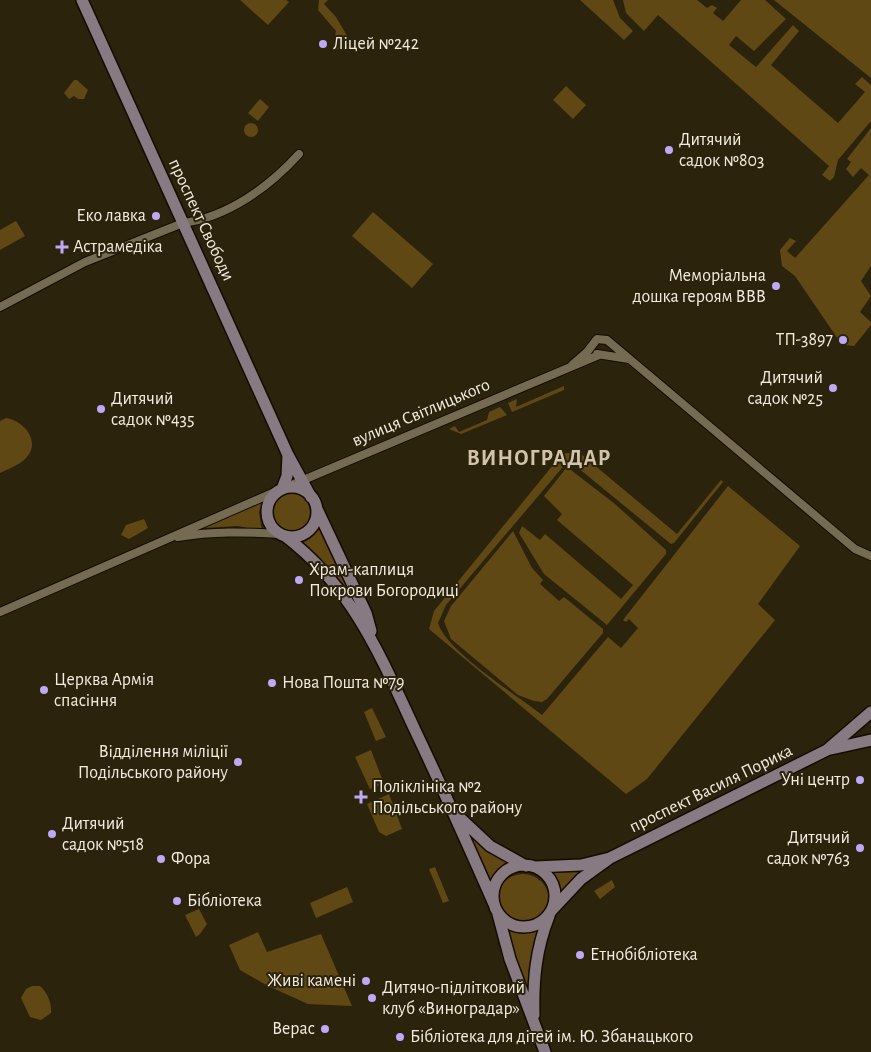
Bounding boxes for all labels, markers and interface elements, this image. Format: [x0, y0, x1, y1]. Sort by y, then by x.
place label: Ліцей №242 [333, 35, 419, 53]
marker: Ліцей №242 [317, 38, 329, 50]
place label: Дитячий садок №803 [679, 131, 764, 170]
marker: Дитячий садок №803 [663, 144, 675, 156]
street label: проспект Свободи [165, 156, 238, 284]
place label: Еко лавка [76, 207, 146, 225]
marker: Еко лавка [150, 210, 162, 222]
place label: Астрамедіка [73, 238, 163, 256]
marker: Астрамедіка [55, 240, 69, 254]
place label: Меморіальна дошка героям ВВВ [632, 267, 766, 306]
marker: Меморіальна дошка героям ВВВ [770, 280, 782, 292]
place label: ТП-3897 [776, 331, 833, 349]
marker: ТП-3897 [837, 334, 849, 346]
place label: Дитячий садок №25 [747, 369, 823, 408]
street label: вулиця Світлицького [349, 376, 493, 450]
marker: Дитячий садок №25 [827, 382, 839, 394]
place label: Дитячий садок №435 [111, 390, 194, 429]
marker: Дитячий садок №435 [95, 403, 107, 415]
district label: ВИНОГРАДАР [467, 447, 611, 469]
place label: Храм-каплиця Покрови Богородиці [309, 561, 459, 600]
marker: Храм-каплиця Покрови Богородиці [293, 574, 305, 586]
place label: Церква Армія спасіння [54, 671, 154, 710]
place label: Нова Пошта №79 [282, 674, 405, 692]
marker: Нова Пошта №79 [266, 677, 278, 689]
marker: Церква Армія спасіння [38, 684, 50, 696]
street label: проспект Василя Порика [627, 742, 795, 836]
place label: Відділення міліції Подільського району [78, 743, 228, 782]
marker: Відділення міліції Подільського району [232, 756, 244, 768]
place label: Уні центр [781, 771, 850, 789]
marker: Уні центр [854, 774, 866, 786]
place label: Поліклініка №2 Подільського району [372, 778, 522, 817]
marker: Поліклініка №2 Подільського району [354, 790, 368, 804]
place label: Дитячий садок №518 [62, 815, 144, 854]
marker: Дитячий садок №518 [46, 828, 58, 840]
place label: Дитячий садок №763 [767, 829, 850, 868]
marker: Дитячий садок №763 [854, 842, 866, 854]
place label: Фора [171, 850, 211, 868]
marker: Фора [155, 853, 167, 865]
place label: Бібліотека [187, 891, 262, 910]
marker: Бібліотека [171, 895, 183, 907]
place label: Етнобібліотека [590, 945, 698, 964]
marker: Етнобібліотека [574, 949, 586, 961]
place label: Живі камені [267, 972, 356, 990]
marker: Живі камені [360, 975, 372, 987]
place label: Дитячо-підлітковий клуб «Виноградар» [382, 979, 525, 1018]
marker: Дитячо-підлітковий клуб «Виноградар» [366, 992, 378, 1004]
place label: Верас [272, 1020, 315, 1038]
marker: Верас [319, 1023, 331, 1035]
place label: Бібліотека для дітей ім. Ю. Збанацького [410, 1027, 693, 1046]
marker: Бібліотека для дітей ім. Ю. Збанацького [394, 1031, 406, 1043]

